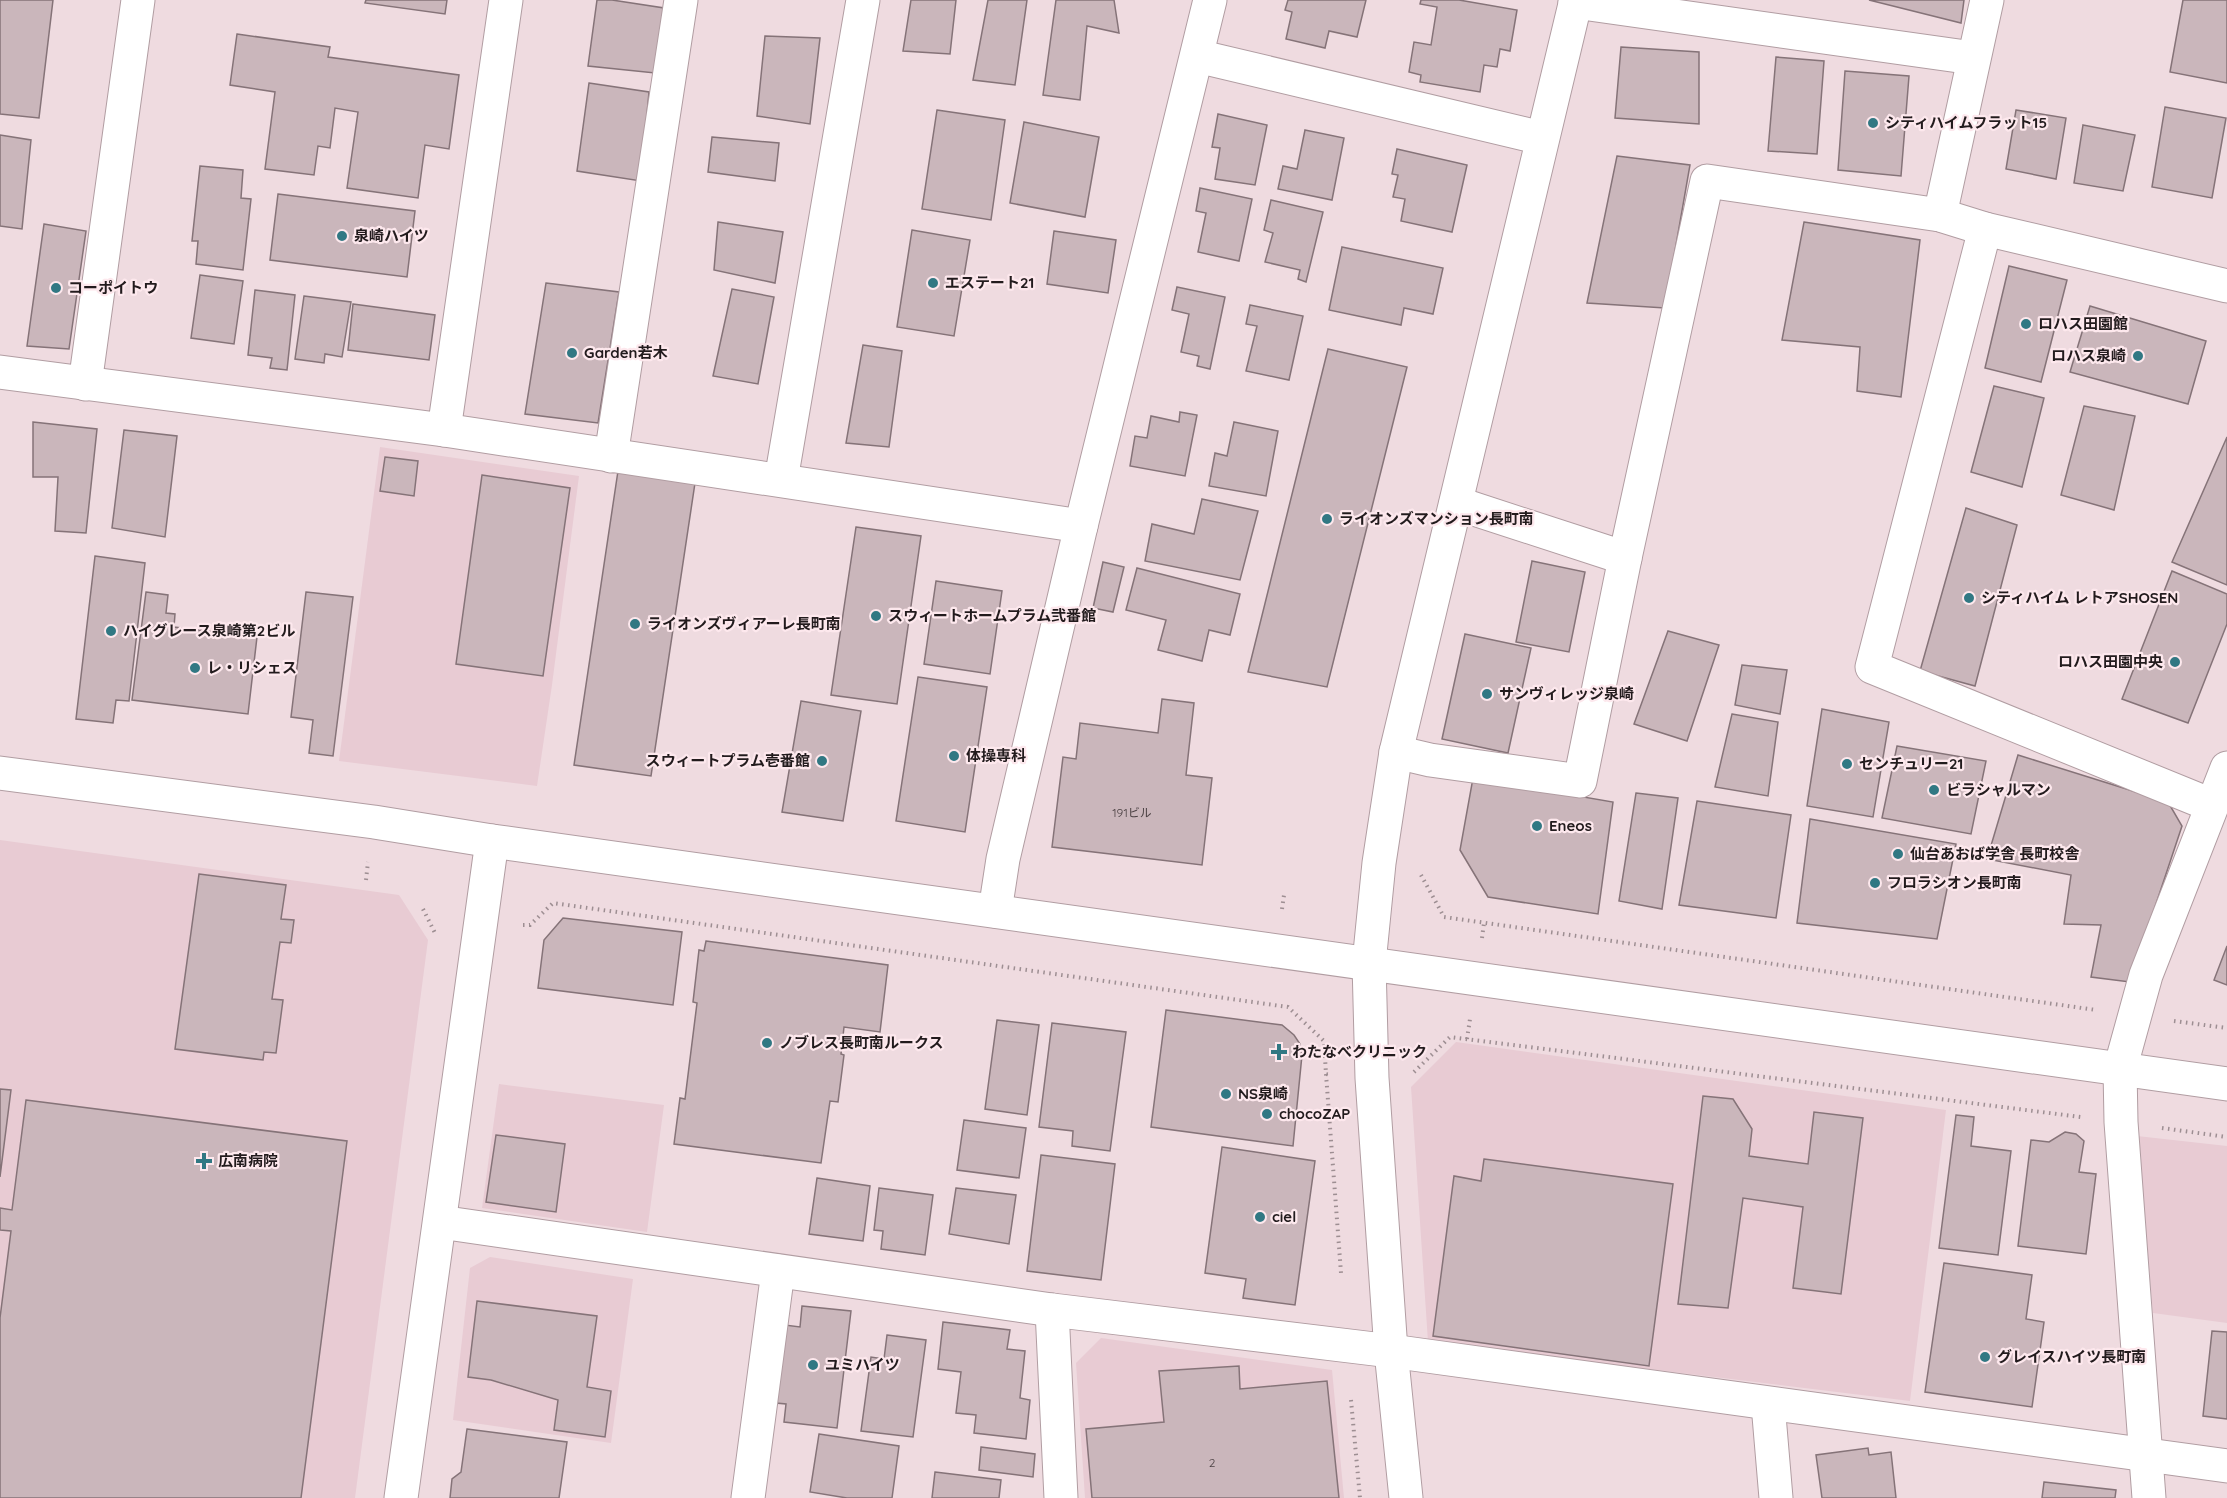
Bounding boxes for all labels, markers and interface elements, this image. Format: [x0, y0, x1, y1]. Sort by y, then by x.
place label: シティハイムフラット15 [1885, 113, 2047, 132]
marker: シティハイムフラット15 [1866, 116, 1880, 130]
place label: 泉崎ハイツ [354, 226, 429, 245]
marker: 泉崎ハイツ [335, 229, 349, 243]
place label: エステート21 [945, 273, 1034, 292]
marker: エステート21 [926, 276, 940, 290]
place label: コーポイトウ [68, 278, 158, 297]
marker: コーポイトウ [49, 281, 63, 295]
place label: ロハス田園館 [2038, 314, 2128, 333]
marker: ロハス田園館 [2019, 317, 2033, 331]
place label: Garden若木 [584, 343, 667, 362]
marker: Garden若木 [565, 346, 579, 360]
place label: ロハス泉崎 [2051, 346, 2126, 365]
marker: ロハス泉崎 [2131, 349, 2145, 363]
place label: ライオンズマンション長町南 [1339, 509, 1534, 528]
marker: ライオンズマンション長町南 [1320, 512, 1334, 526]
place label: シティハイム レトアSHOSEN [1981, 588, 2178, 607]
marker: シティハイム レトアSHOSEN [1962, 591, 1976, 605]
place label: スウィートホームプラム弐番館 [888, 606, 1096, 625]
marker: スウィートホームプラム弐番館 [869, 609, 883, 623]
place label: ライオンズヴィアーレ長町南 [647, 614, 841, 633]
marker: ライオンズヴィアーレ長町南 [628, 617, 642, 631]
place label: ハイグレース泉崎第2ビル [123, 621, 295, 640]
marker: ハイグレース泉崎第2ビル [104, 624, 118, 638]
place label: ロハス田園中央 [2058, 652, 2163, 671]
marker: ロハス田園中央 [2168, 655, 2182, 669]
place label: レ・リシェス [207, 658, 297, 677]
marker: レ・リシェス [188, 661, 202, 675]
place label: サンヴィレッジ泉崎 [1499, 684, 1634, 703]
marker: サンヴィレッジ泉崎 [1480, 687, 1494, 701]
place label: 体操専科 [966, 746, 1026, 765]
marker: 体操専科 [947, 749, 961, 763]
place label: スウィートプラム壱番館 [645, 751, 810, 770]
marker: スウィートプラム壱番館 [815, 754, 829, 768]
place label: センチュリー21 [1859, 754, 1963, 773]
marker: センチュリー21 [1840, 757, 1854, 771]
place label: ビラシャルマン [1946, 780, 2051, 799]
marker: ビラシャルマン [1927, 783, 1941, 797]
house number: 191ビル [1112, 805, 1152, 820]
place label: Eneos [1549, 816, 1592, 835]
marker: Eneos [1530, 819, 1544, 833]
place label: 仙台あおば学舎 長町校舎 [1910, 844, 2080, 863]
marker: 仙台あおば学舎 長町校舎 [1891, 847, 1905, 861]
place label: フロラシオン長町南 [1887, 873, 2022, 892]
marker: フロラシオン長町南 [1868, 876, 1882, 890]
place label: ノブレス長町南ルークス [779, 1033, 944, 1052]
marker: ノブレス長町南ルークス [760, 1036, 774, 1050]
place label: わたなべクリニック [1292, 1042, 1427, 1061]
marker: わたなべクリニック [1270, 1043, 1288, 1061]
place label: NS泉崎 [1238, 1084, 1288, 1103]
marker: NS泉崎 [1219, 1087, 1233, 1101]
place label: chocoZAP [1279, 1104, 1350, 1123]
marker: chocoZAP [1260, 1107, 1274, 1121]
place label: 広南病院 [218, 1151, 278, 1170]
marker: 広南病院 [195, 1152, 213, 1170]
place label: ciel [1272, 1207, 1296, 1226]
marker: ciel [1253, 1210, 1267, 1224]
place label: グレイスハイツ長町南 [1997, 1347, 2146, 1366]
marker: グレイスハイツ長町南 [1978, 1350, 1992, 1364]
place label: ユミハイツ [825, 1355, 900, 1374]
marker: ユミハイツ [806, 1358, 820, 1372]
house number: 2 [1209, 1455, 1216, 1470]

